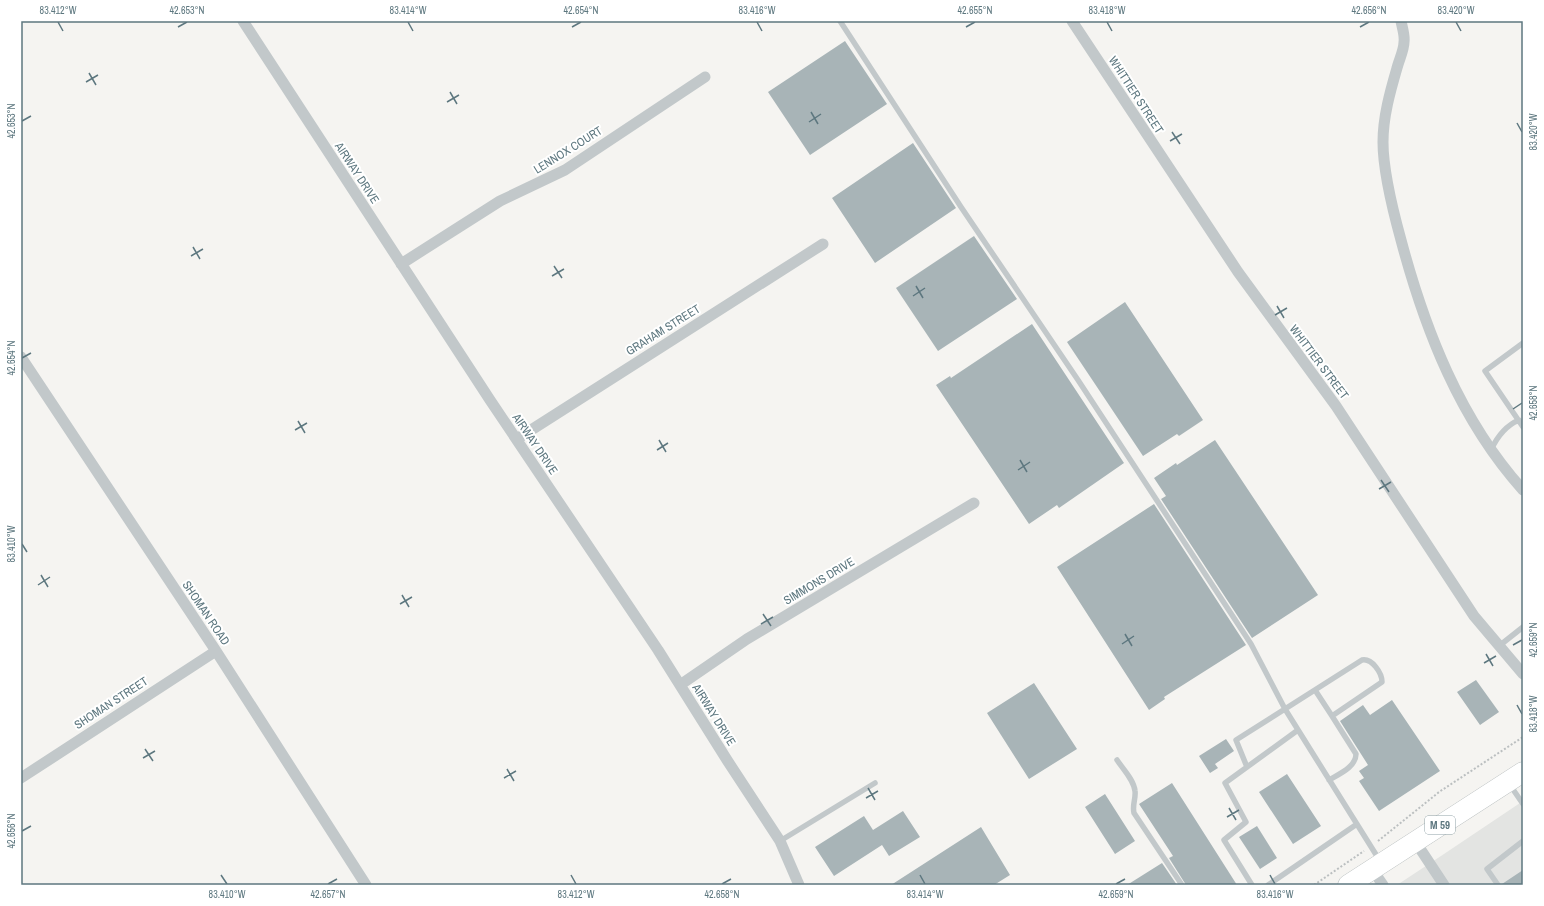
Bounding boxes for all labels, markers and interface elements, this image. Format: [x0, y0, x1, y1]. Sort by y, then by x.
text: 83.412°W [40, 4, 77, 17]
text: 42.653°N [170, 4, 205, 17]
text: 83.414°W [390, 4, 427, 17]
text: 42.654°N [564, 4, 599, 17]
text: 83.416°W [739, 4, 776, 17]
text: 42.655°N [958, 4, 993, 17]
text: 83.418°W [1089, 4, 1126, 17]
text: 42.656°N [1352, 4, 1387, 17]
text: 83.420°W [1438, 4, 1475, 17]
street label: WHITTIER STREET [1105, 53, 1167, 137]
text: 42.653°N [5, 103, 18, 139]
text: 83.420°W [1527, 113, 1540, 150]
street label: LENNOX COURT [531, 123, 605, 177]
street label: AIRWAY DRIVE [331, 138, 383, 207]
street label: GRAHAM STREET [623, 301, 703, 359]
street label: WHITTIER STREET [1286, 322, 1352, 402]
text: 42.654°N [5, 340, 18, 376]
text: 42.658°N [1527, 385, 1540, 421]
street label: AIRWAY DRIVE [508, 410, 561, 478]
text: 83.410°W [5, 525, 18, 562]
street label: SIMMONS DRIVE [781, 554, 857, 608]
street label: SHOMAN ROAD [179, 578, 233, 648]
text: 42.659°N [1527, 622, 1540, 658]
street label: SHOMAN STREET [71, 673, 151, 733]
street label: AIRWAY DRIVE [688, 680, 739, 749]
text: 83.418°W [1527, 695, 1540, 732]
text: 42.656°N [5, 813, 18, 849]
road number: M 59 [1425, 816, 1455, 834]
text: 83.410°W [209, 888, 246, 901]
text: 42.657°N [311, 888, 346, 901]
text: 83.412°W [558, 888, 595, 901]
text: 42.658°N [705, 888, 740, 901]
text: 83.414°W [907, 888, 944, 901]
text: 42.659°N [1099, 888, 1134, 901]
text: 83.416°W [1257, 888, 1294, 901]

